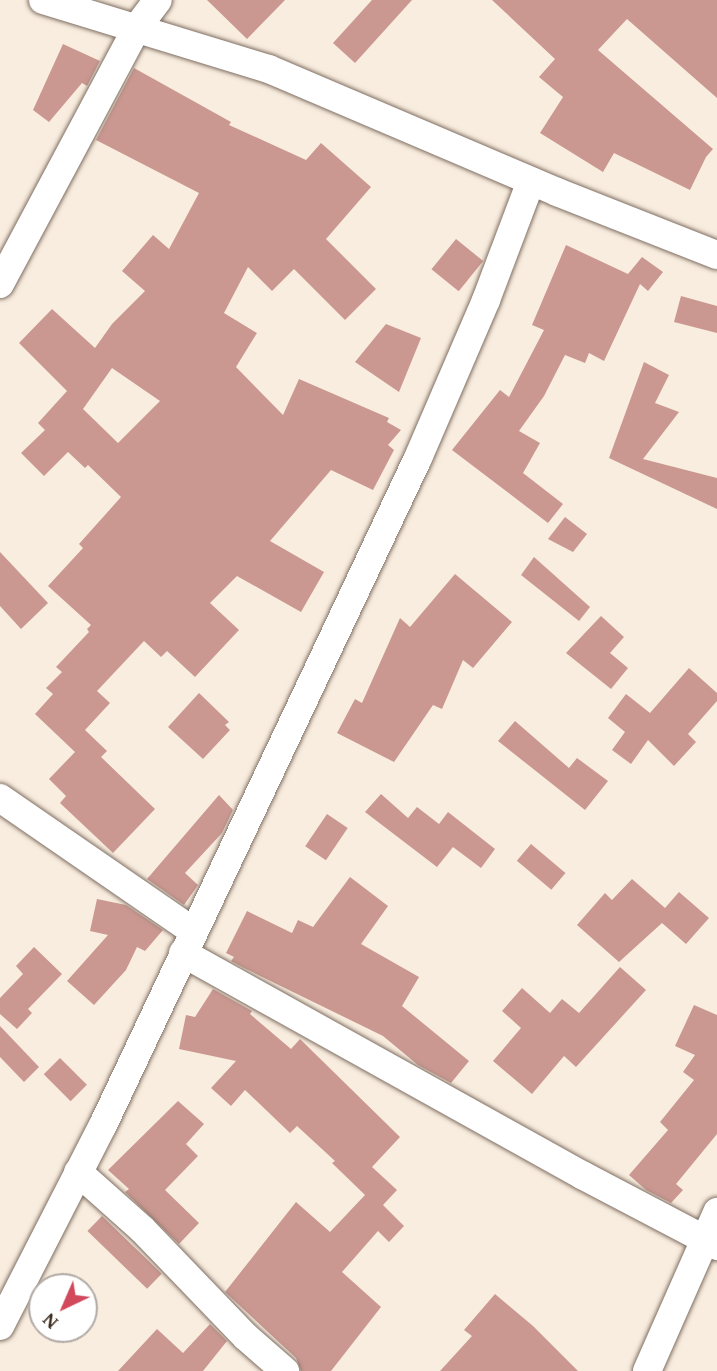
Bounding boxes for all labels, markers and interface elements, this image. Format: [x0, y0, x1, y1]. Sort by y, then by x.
north arrow [28, 1273, 98, 1343]
text: N [36, 1307, 64, 1336]

